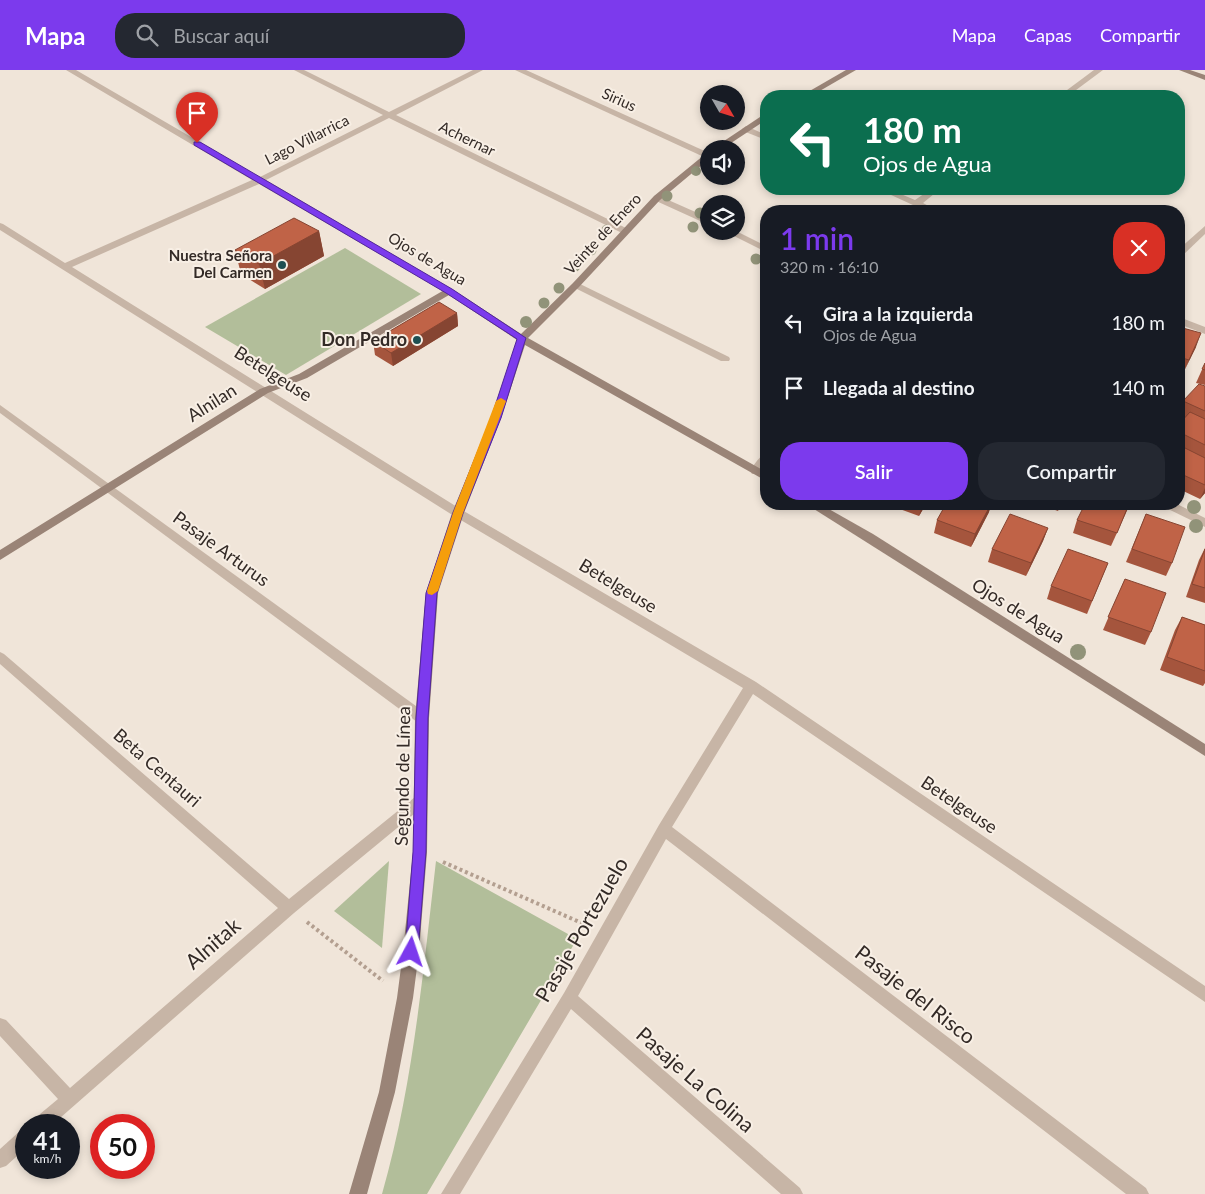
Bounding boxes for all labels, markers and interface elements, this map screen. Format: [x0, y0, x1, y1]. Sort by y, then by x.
search box [115, 13, 465, 58]
text: Mapa [25, 21, 85, 50]
icon: search [133, 21, 161, 49]
text: Buscar aquí [173, 24, 269, 47]
text: Mapa [952, 24, 996, 46]
text: Capas [1024, 24, 1072, 46]
text: Compartir [1100, 24, 1180, 46]
street label: Sirius [599, 84, 639, 115]
north arrow [700, 85, 745, 130]
map controls [700, 85, 745, 240]
pin [176, 92, 218, 143]
icon: arrive [183, 99, 211, 127]
text: 180 m [863, 108, 962, 150]
street label: Lago Villarrica [261, 110, 352, 168]
icon: left [780, 110, 845, 175]
street label: Achernar [436, 117, 499, 160]
button: sound [700, 140, 745, 185]
text: Ojos de Agua [863, 150, 992, 177]
street label: Veinte de Enero [560, 189, 644, 278]
button: layers [700, 195, 745, 240]
text: 1 min [780, 220, 854, 256]
button: close [1113, 222, 1165, 274]
street label: Ojos de Agua [385, 228, 470, 288]
place label: Nuestra Señora Del Carmen [169, 246, 272, 281]
text: 320 m · 16:10 [780, 257, 879, 276]
marker: Nuestra Señora Del Carmen [276, 259, 288, 271]
text: Gira a la izquierda [823, 302, 973, 325]
icon: left [780, 309, 808, 337]
text: 180 m [1111, 311, 1165, 334]
text: Ojos de Agua [823, 325, 917, 344]
place label: Don Pedro [321, 328, 407, 350]
marker: Don Pedro [411, 334, 423, 346]
street label: Betelgeuse [231, 341, 316, 406]
icon: arrive [780, 374, 808, 402]
text: Llegada al destino [823, 376, 975, 399]
text: 140 m [1111, 376, 1165, 399]
street label: Alnilan [183, 379, 240, 426]
button: Salir [780, 442, 968, 500]
button: Compartir [978, 442, 1165, 500]
street label: Pasaje Arturus [169, 506, 274, 591]
street label: Betelgeuse [575, 553, 662, 617]
street label: Ojos de Agua [968, 573, 1069, 647]
street label: Segundo de Línea [390, 706, 414, 846]
street label: Beta Centauri [109, 723, 206, 811]
street label: Betelgeuse [917, 771, 1002, 838]
street label: Pasaje Portezuelo [529, 852, 632, 1006]
street label: Alnitak [179, 912, 245, 973]
position arrow [384, 925, 436, 977]
street label: Pasaje del Risco [851, 939, 981, 1049]
street label: Pasaje La Colina [632, 1021, 760, 1137]
speed limit sign: 50 [90, 1114, 155, 1179]
text: 41 [33, 1125, 62, 1155]
text: km/h [33, 1151, 62, 1166]

